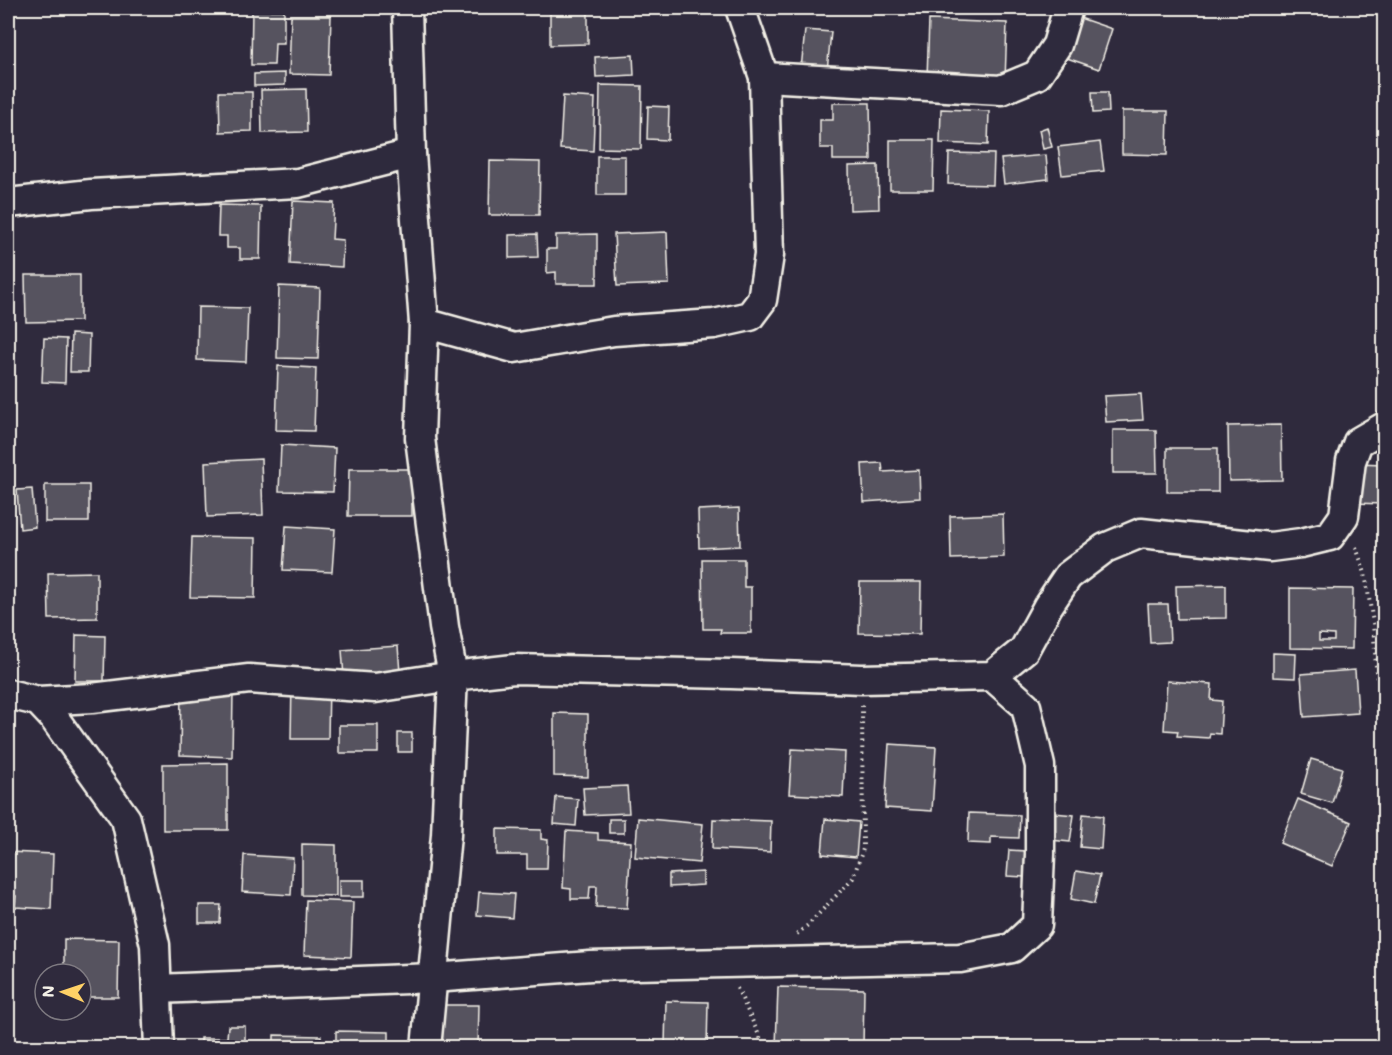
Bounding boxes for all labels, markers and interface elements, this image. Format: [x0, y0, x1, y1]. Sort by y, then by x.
north arrow [33, 962, 93, 1022]
text: N [37, 985, 58, 998]

